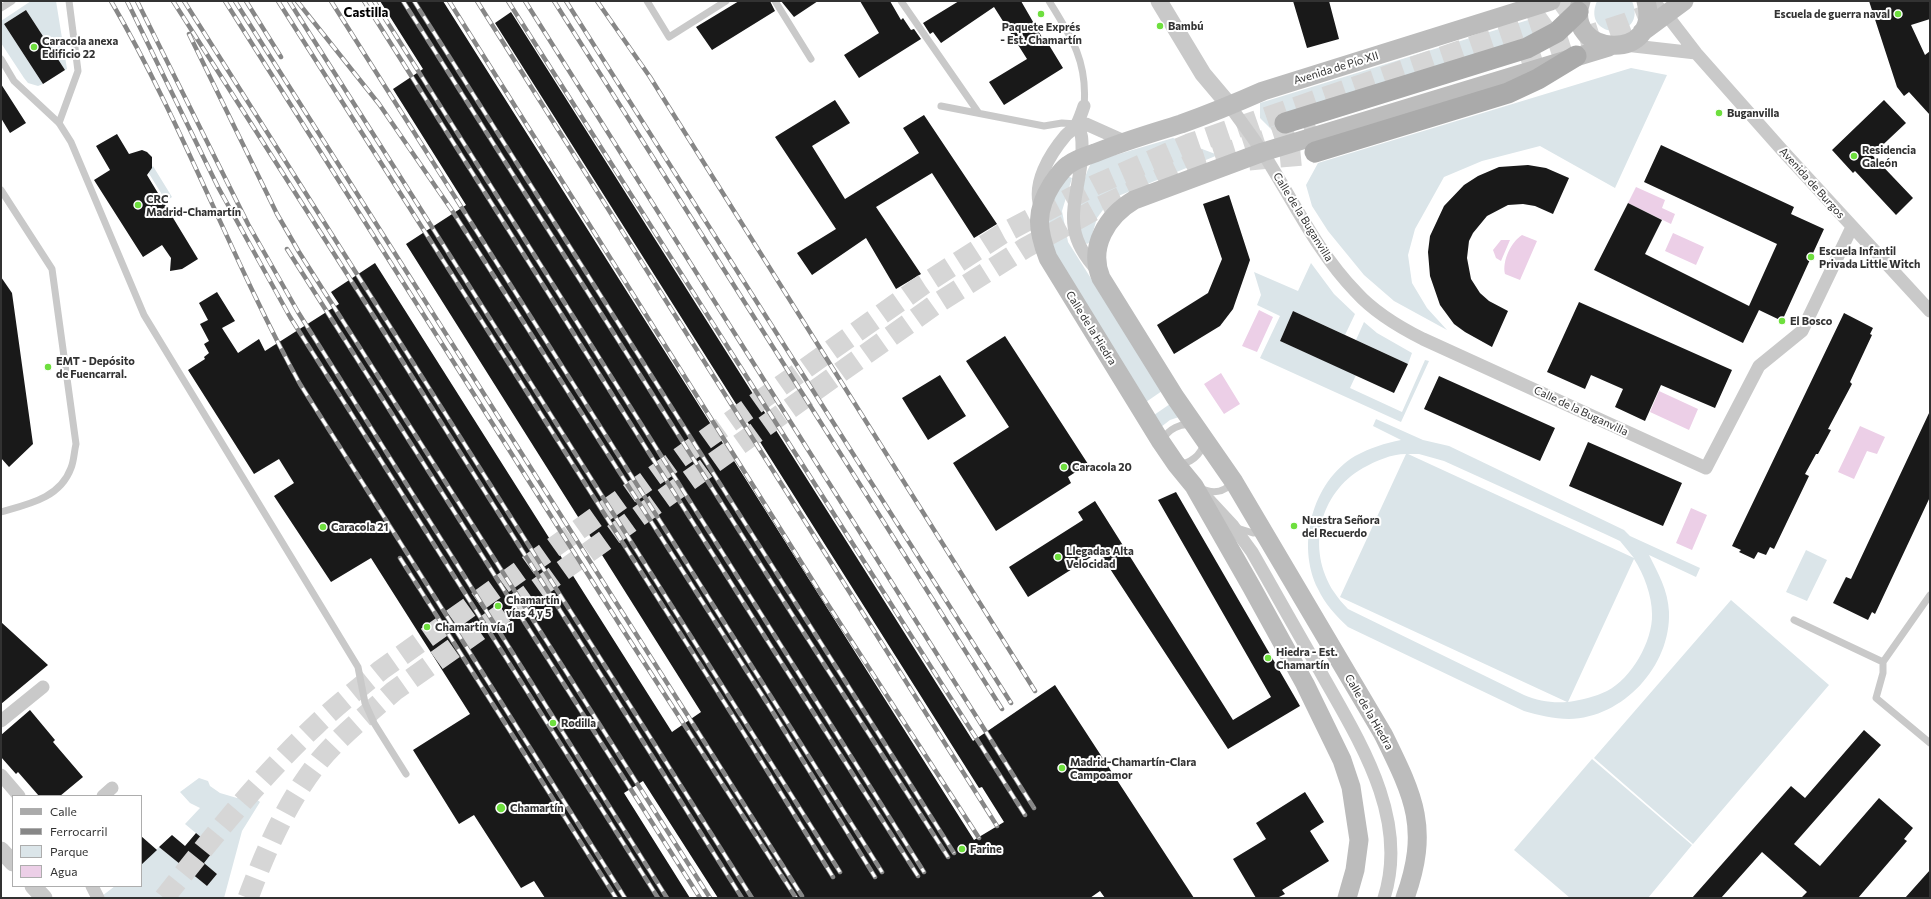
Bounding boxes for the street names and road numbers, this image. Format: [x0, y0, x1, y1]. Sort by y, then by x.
street label: Avenida de Pío XII [1292, 49, 1380, 87]
street label: Avenida de Burgos [1777, 145, 1847, 221]
street label: Calle de la Buganvilla [1270, 170, 1336, 264]
street label: Calle de la Hiedra [1063, 288, 1119, 368]
street label: Calle de la Buganvilla [1532, 383, 1630, 439]
street label: Calle de la Hiedra [1342, 672, 1396, 752]

